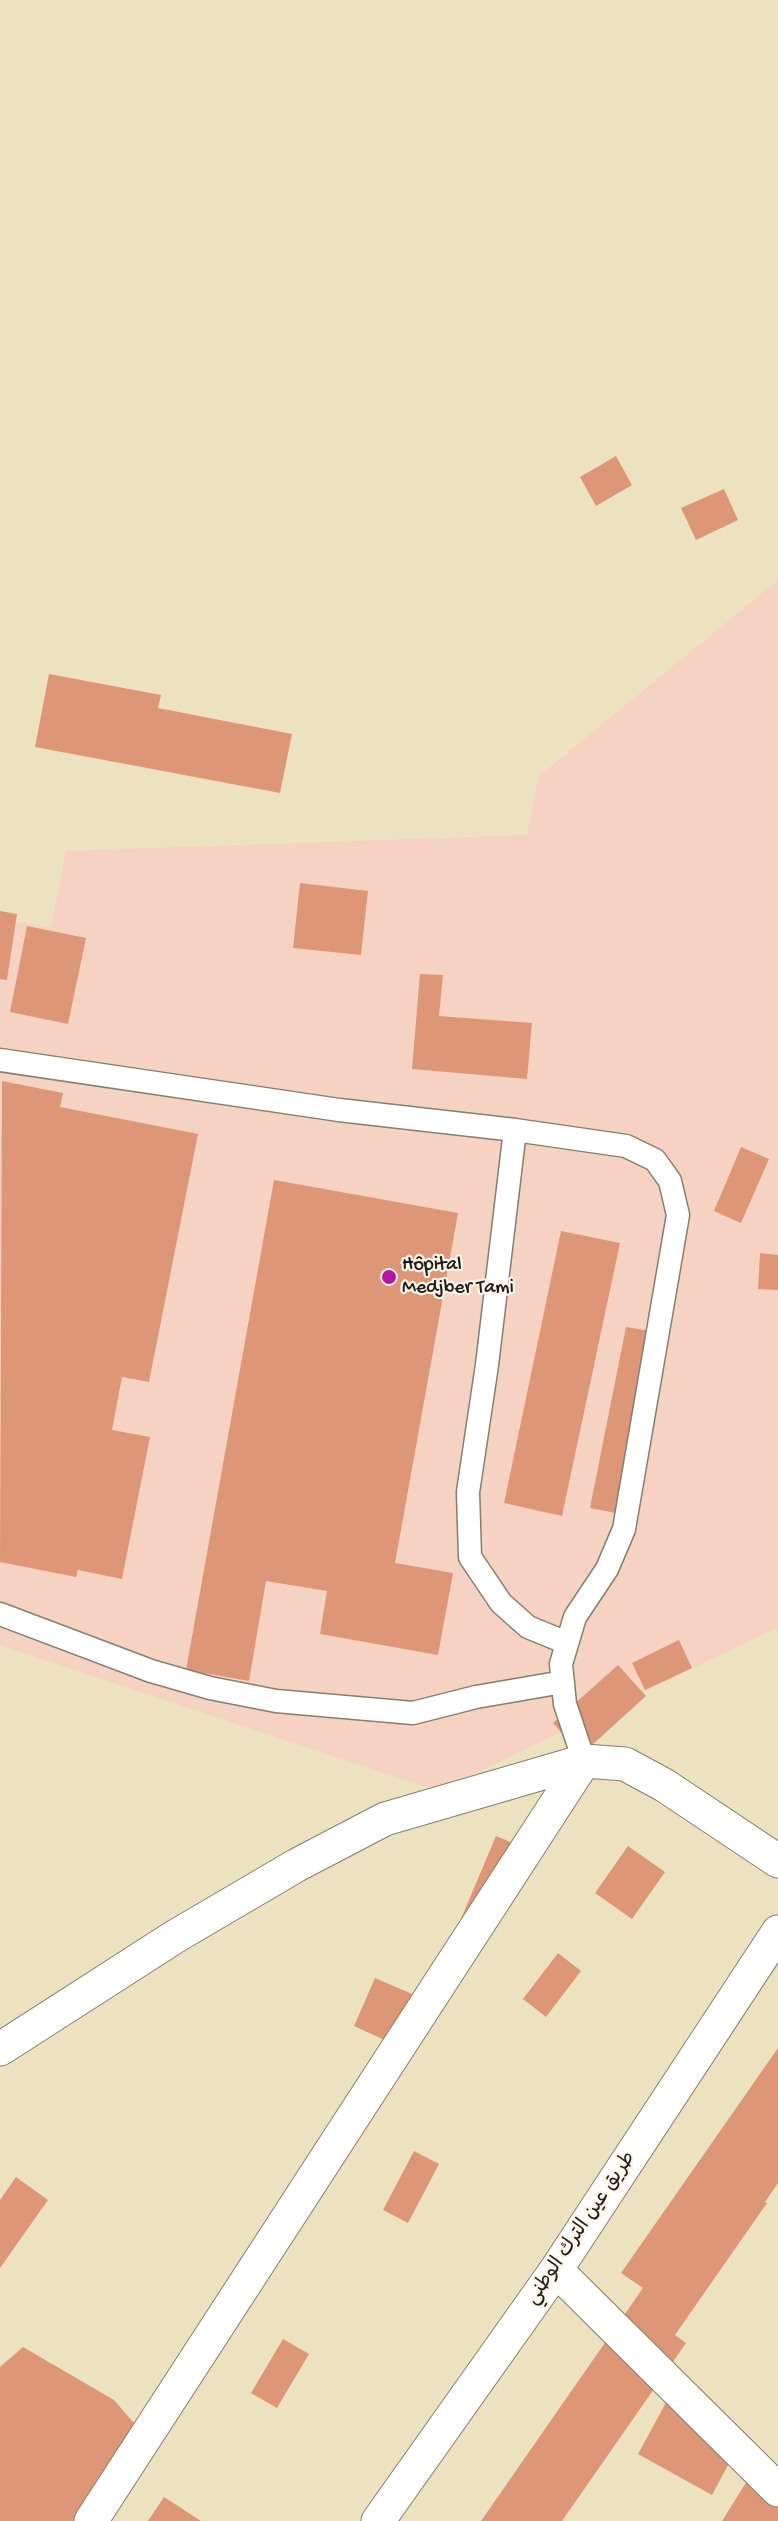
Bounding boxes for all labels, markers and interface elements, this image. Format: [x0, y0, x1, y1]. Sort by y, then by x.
place label: Hôpital Medjber Tami [402, 1254, 514, 1301]
marker: Hôpital Medjber Tami [380, 1268, 398, 1286]
street label: طريق عين الترك الوطني [522, 2148, 642, 2310]

